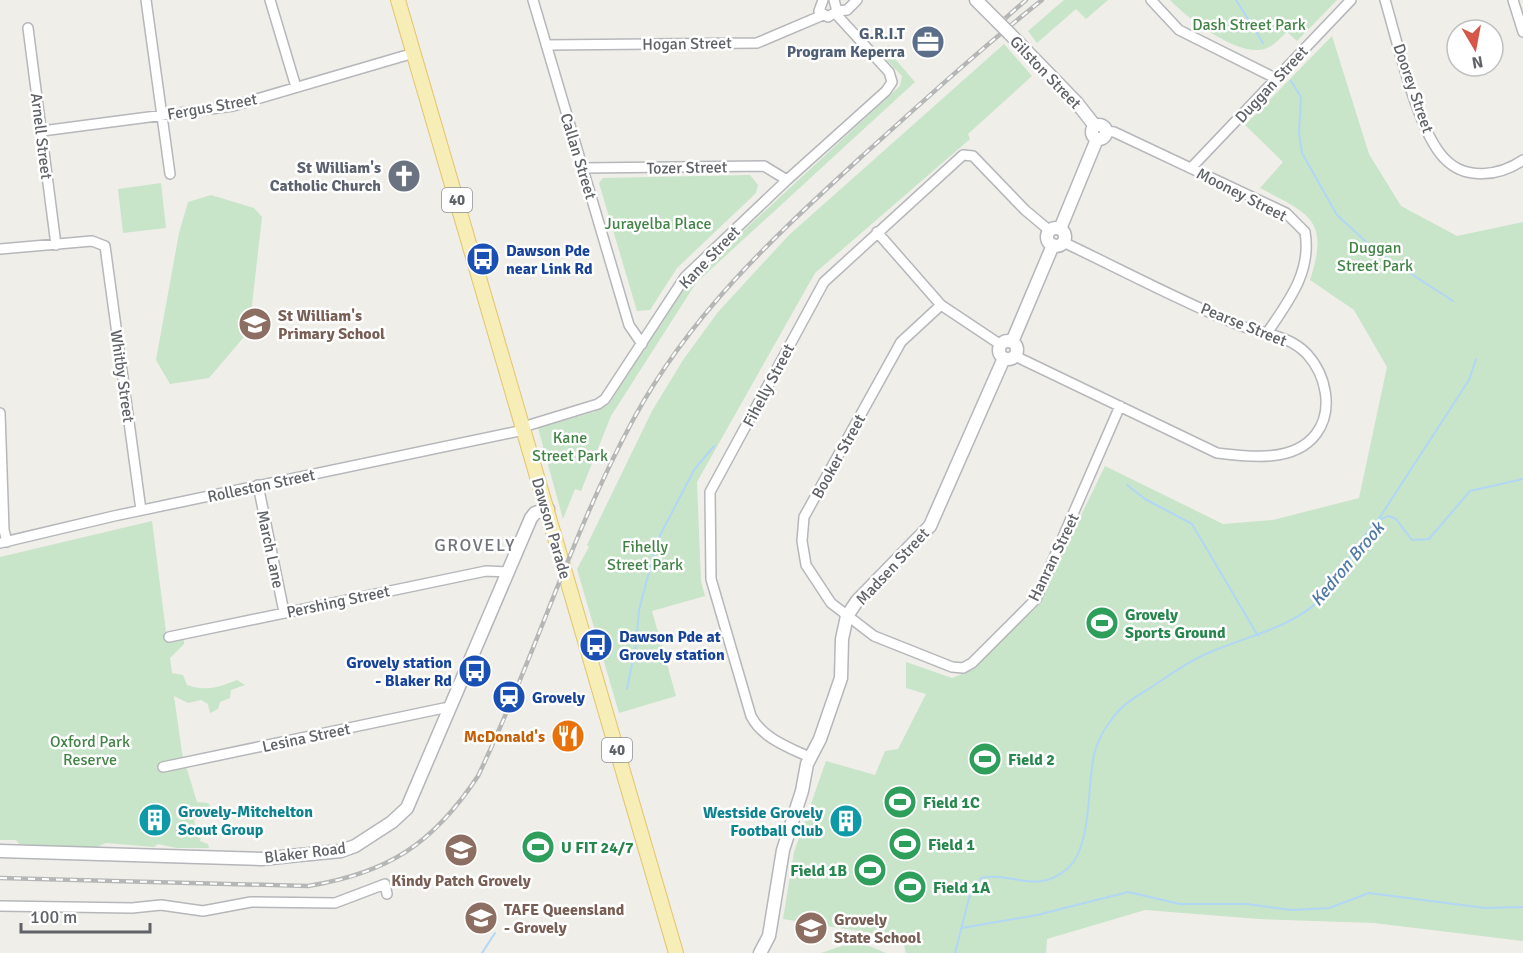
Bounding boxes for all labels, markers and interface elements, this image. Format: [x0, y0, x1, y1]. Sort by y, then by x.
park label: Dash Street Park [1192, 15, 1306, 35]
north arrow [1445, 18, 1505, 78]
place label: G.R.I.T Program Keperra [787, 24, 906, 62]
office icon: G.R.I.T Program Keperra [910, 24, 946, 60]
street label: Gilston Street [1005, 32, 1085, 114]
street label: Hogan Street [642, 33, 732, 55]
street label: Doorey Street [1388, 41, 1438, 136]
street label: Duggan Street [1231, 42, 1313, 127]
text: N [1470, 51, 1485, 73]
street label: Fergus Street [166, 89, 259, 125]
street label: Arnell Street [26, 92, 56, 181]
street label: Callan Street [555, 111, 601, 202]
street label: Tozer Street [647, 157, 728, 179]
place label: St William's Catholic Church [270, 158, 381, 196]
church icon: St William's Catholic Church [386, 158, 422, 194]
street label: Mooney Street [1193, 164, 1290, 226]
road number: 40 [442, 188, 472, 212]
park label: Jurayelba Place [605, 214, 711, 234]
street label: Kane Street [675, 222, 745, 293]
park label: Duggan Street Park [1337, 238, 1413, 276]
bus stop icon: Dawson Pde near Link Rd [465, 241, 501, 277]
place label: Dawson Pde near Link Rd [506, 241, 593, 279]
street label: Pearse Street [1198, 299, 1290, 351]
school or university icon: St William's Primary School [237, 306, 273, 342]
place label: St William's Primary School [278, 306, 385, 344]
street label: Whitby Street [106, 329, 138, 424]
street label: Fihelly Street [739, 340, 799, 430]
street label: Booker Street [808, 411, 870, 502]
park label: Kane Street Park [532, 428, 608, 466]
street label: Rolleston Street [206, 465, 317, 507]
street label: Dawson Parade [527, 475, 575, 581]
street label: March Lane [252, 508, 288, 590]
street label: Hanran Street [1024, 510, 1084, 605]
water label: Kedron Brook [1305, 516, 1390, 611]
street label: Madsen Street [852, 524, 934, 609]
district label: GROVELY [434, 534, 516, 556]
park label: Fihelly Street Park [607, 537, 683, 575]
street label: Pershing Street [285, 581, 392, 623]
sports icon: Grovely Sports Ground [1084, 605, 1120, 641]
place label: Grovely Sports Ground [1125, 605, 1226, 643]
bus stop icon: Dawson Pde at Grovely station [578, 627, 614, 663]
place label: Dawson Pde at Grovely station [619, 627, 725, 665]
place label: Grovely station - Blaker Rd [346, 653, 452, 691]
bus stop icon: Grovely station - Blaker Rd [457, 653, 493, 689]
station icon: Grovely [491, 679, 527, 715]
place label: Grovely [532, 688, 585, 708]
restaurant icon: McDonald's [550, 718, 586, 754]
street label: Lesina Street [260, 719, 352, 757]
place label: McDonald's [464, 727, 545, 747]
park label: Oxford Park Reserve [50, 732, 130, 770]
road number: 40 [602, 738, 632, 762]
sports icon: Field 2 [967, 741, 1003, 777]
place label: Field 2 [1008, 750, 1055, 770]
sports icon: Field 1C [882, 784, 918, 820]
place label: Field 1C [923, 793, 980, 813]
building icon: Grovely-Mitchelton Scout Group [137, 802, 173, 838]
place label: Grovely-Mitchelton Scout Group [178, 802, 313, 840]
place label: Westside Grovely Football Club [703, 803, 823, 841]
building icon: Westside Grovely Football Club [828, 803, 864, 839]
sports icon: Field 1 [887, 826, 923, 862]
sports icon: U FIT 24/7 [520, 829, 556, 865]
school or university icon: Kindy Patch Grovely [443, 832, 479, 868]
place label: Field 1 [928, 835, 975, 855]
street label: Blaker Road [263, 838, 347, 868]
place label: U FIT 24/7 [561, 838, 634, 858]
sports icon: Field 1B [852, 852, 888, 888]
place label: Field 1B [790, 861, 847, 881]
sports icon: Field 1A [892, 869, 928, 905]
place label: Kindy Patch Grovely [391, 871, 531, 891]
place label: Field 1A [933, 878, 991, 898]
scale bar [21, 896, 150, 934]
school or university icon: TAFE Queensland - Grovely [463, 900, 499, 936]
place label: TAFE Queensland - Grovely [504, 900, 625, 938]
text: 100 m [30, 906, 77, 928]
school or university icon: Grovely State School [793, 910, 829, 946]
place label: Grovely State School [834, 910, 921, 948]

